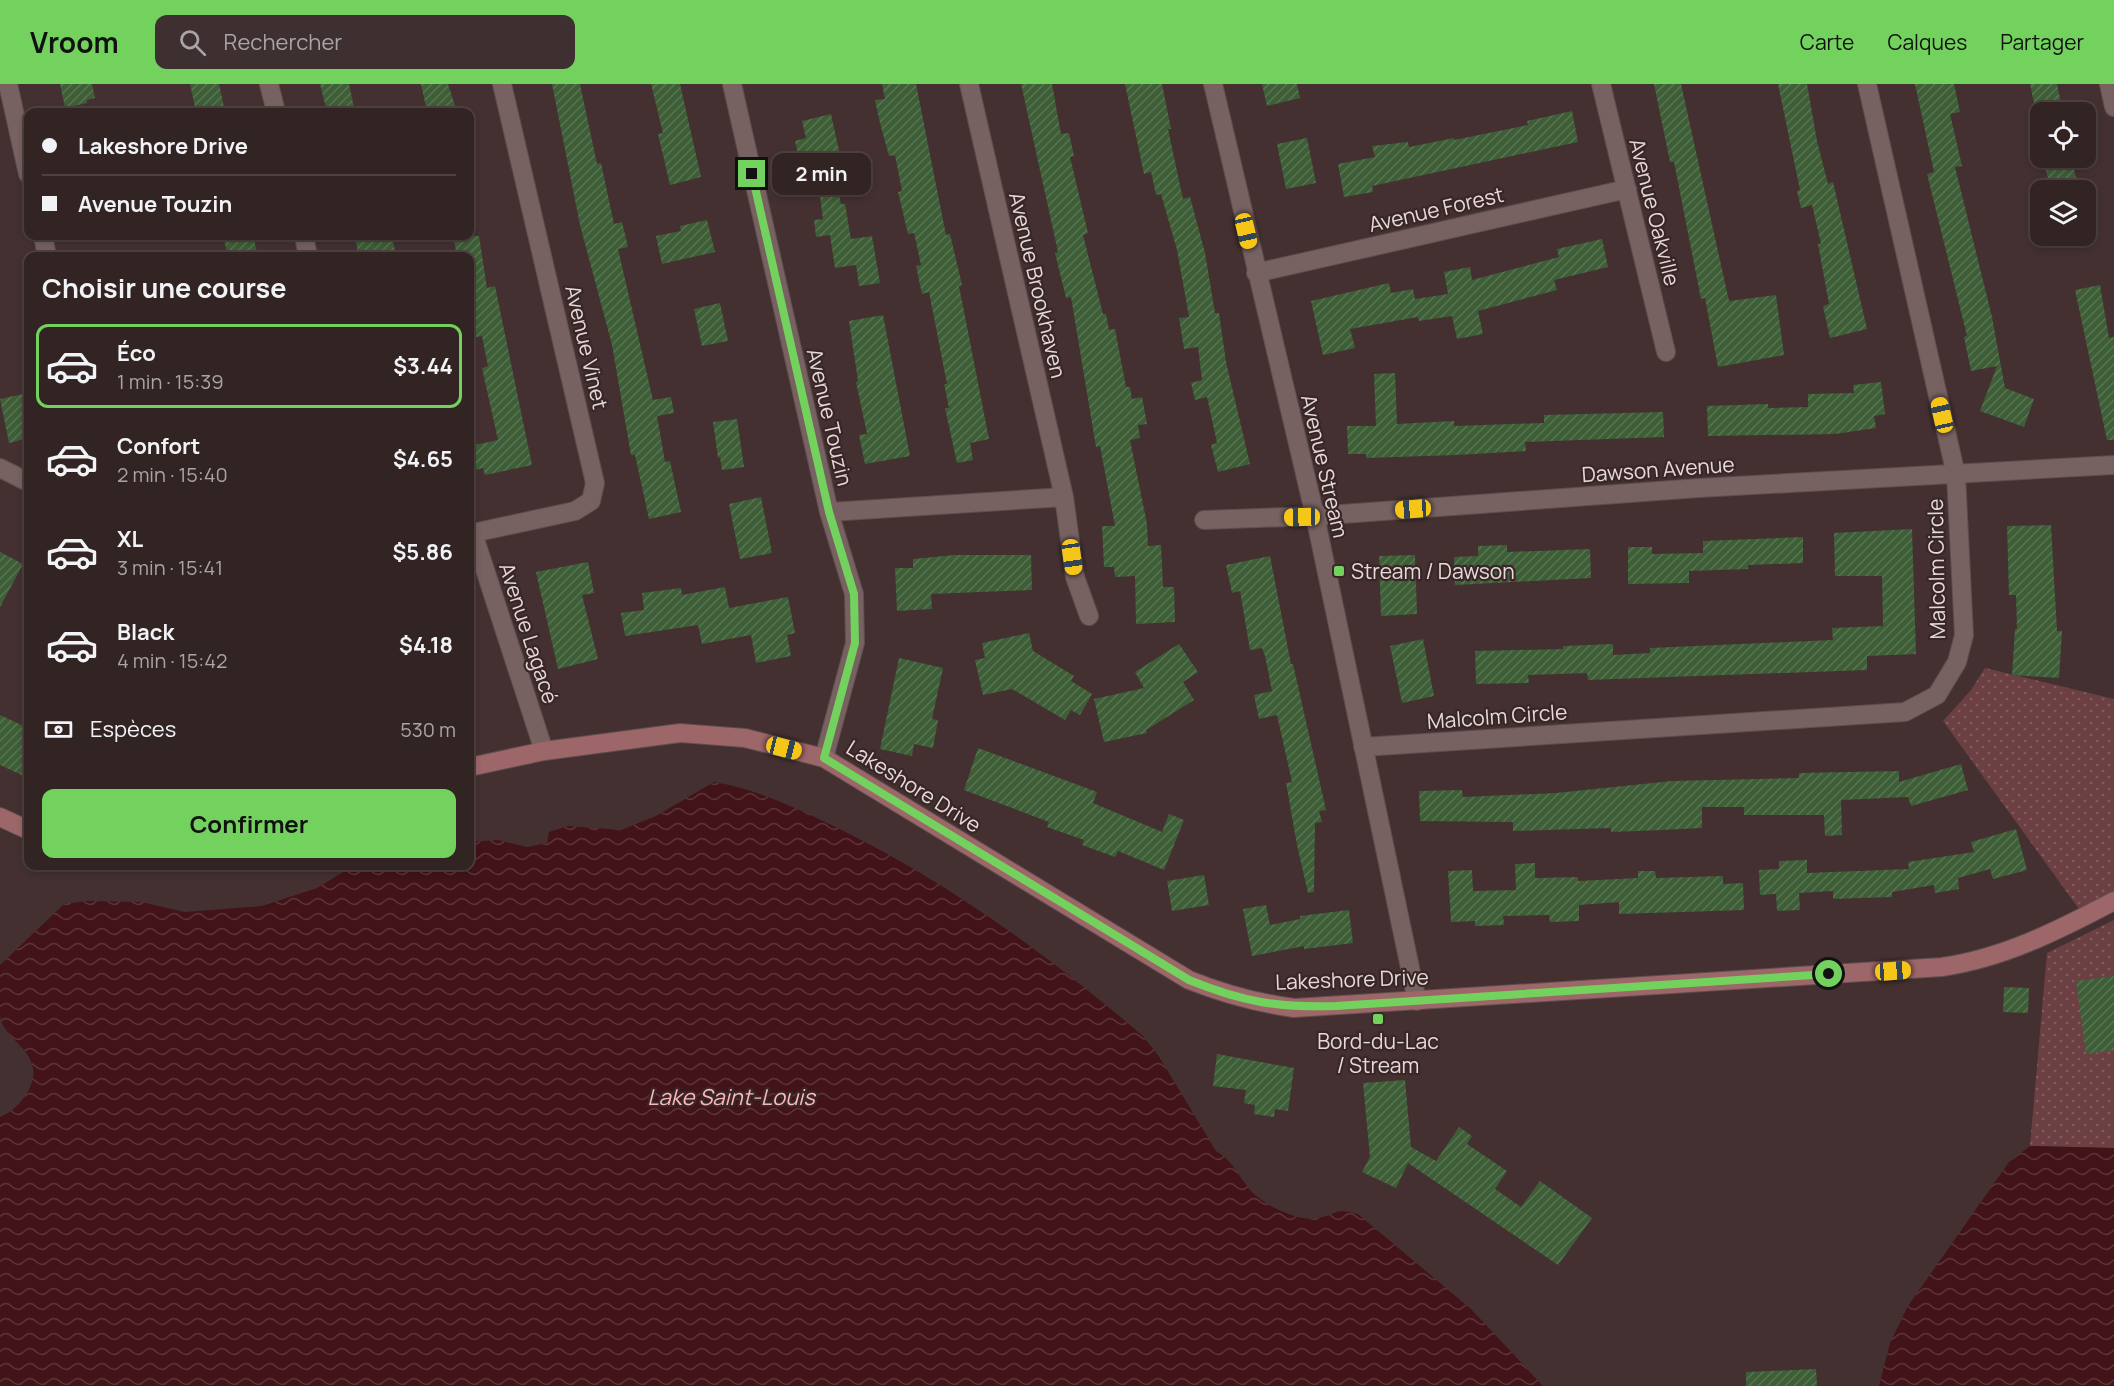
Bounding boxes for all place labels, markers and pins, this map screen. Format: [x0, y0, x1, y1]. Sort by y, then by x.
place label: Stream / Dawson [1351, 557, 1515, 585]
marker: Stream / Dawson [1332, 564, 1346, 578]
marker: Bord-du-Lac / Stream [1371, 1012, 1385, 1026]
place label: Bord-du-Lac / Stream [1317, 1027, 1439, 1079]

